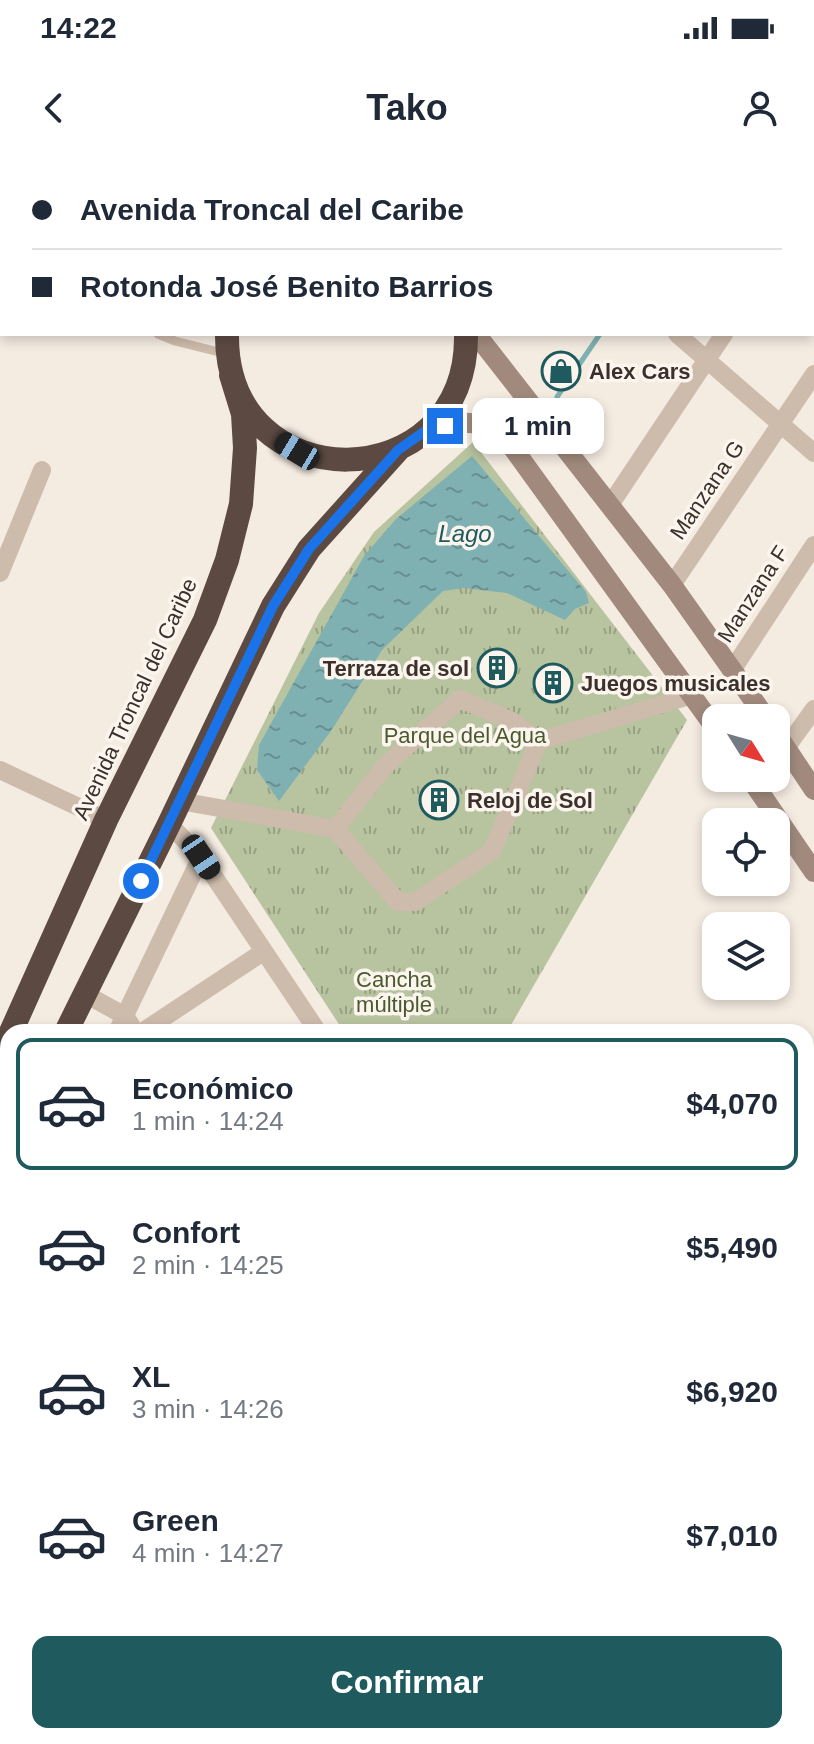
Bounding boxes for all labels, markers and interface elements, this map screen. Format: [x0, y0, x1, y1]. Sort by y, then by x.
text: 14:22 [40, 11, 117, 44]
icon: back [32, 86, 76, 130]
icon: person [738, 86, 782, 130]
text: Tako [366, 87, 448, 128]
text: Avenida Troncal del Caribe [80, 193, 464, 226]
text: Rotonda José Benito Barrios [80, 270, 493, 303]
shop icon: Alex Cars [540, 350, 582, 392]
place label: Alex Cars [589, 359, 691, 384]
callout: 1 min [473, 398, 605, 454]
route end [427, 408, 463, 444]
text: 1 min [504, 411, 572, 441]
car [270, 428, 324, 474]
street label: Manzana G [665, 436, 749, 544]
water label: Lago [438, 520, 492, 547]
street label: Manzana F [713, 541, 793, 647]
street label: Avenida Troncal del Caribe [68, 574, 202, 824]
building icon: Terraza de sol [476, 647, 518, 689]
place label: Terraza de sol [323, 656, 469, 681]
building icon: Juegos musicales [532, 662, 574, 704]
place label: Juegos musicales [581, 671, 771, 696]
north arrow [702, 704, 790, 792]
map controls [702, 704, 790, 1000]
park label: Parque del Agua [384, 723, 547, 748]
building icon: Reloj de Sol [418, 779, 460, 821]
place label: Reloj de Sol [467, 788, 593, 813]
button: locate [702, 808, 790, 896]
car [178, 830, 224, 884]
route start [123, 863, 159, 899]
button: layers [702, 912, 790, 1000]
park label: Cancha múltiple [356, 967, 433, 1017]
icon: car [36, 1068, 108, 1140]
text: Económico [132, 1072, 294, 1105]
text: $4,070 [686, 1087, 778, 1120]
text: 1 min · 14:24 [132, 1106, 284, 1136]
icon: car [36, 1212, 108, 1284]
text: Confort [132, 1216, 240, 1249]
text: $5,490 [686, 1231, 778, 1264]
text: 2 min · 14:25 [132, 1250, 284, 1280]
icon: car [36, 1356, 108, 1428]
text: XL [132, 1360, 170, 1393]
text: $6,920 [686, 1375, 778, 1408]
text: 3 min · 14:26 [132, 1394, 284, 1424]
icon: car [36, 1500, 108, 1572]
text: Green [132, 1504, 219, 1537]
text: $7,010 [686, 1519, 778, 1552]
text: 4 min · 14:27 [132, 1538, 284, 1568]
button: Confirmar [32, 1636, 782, 1728]

